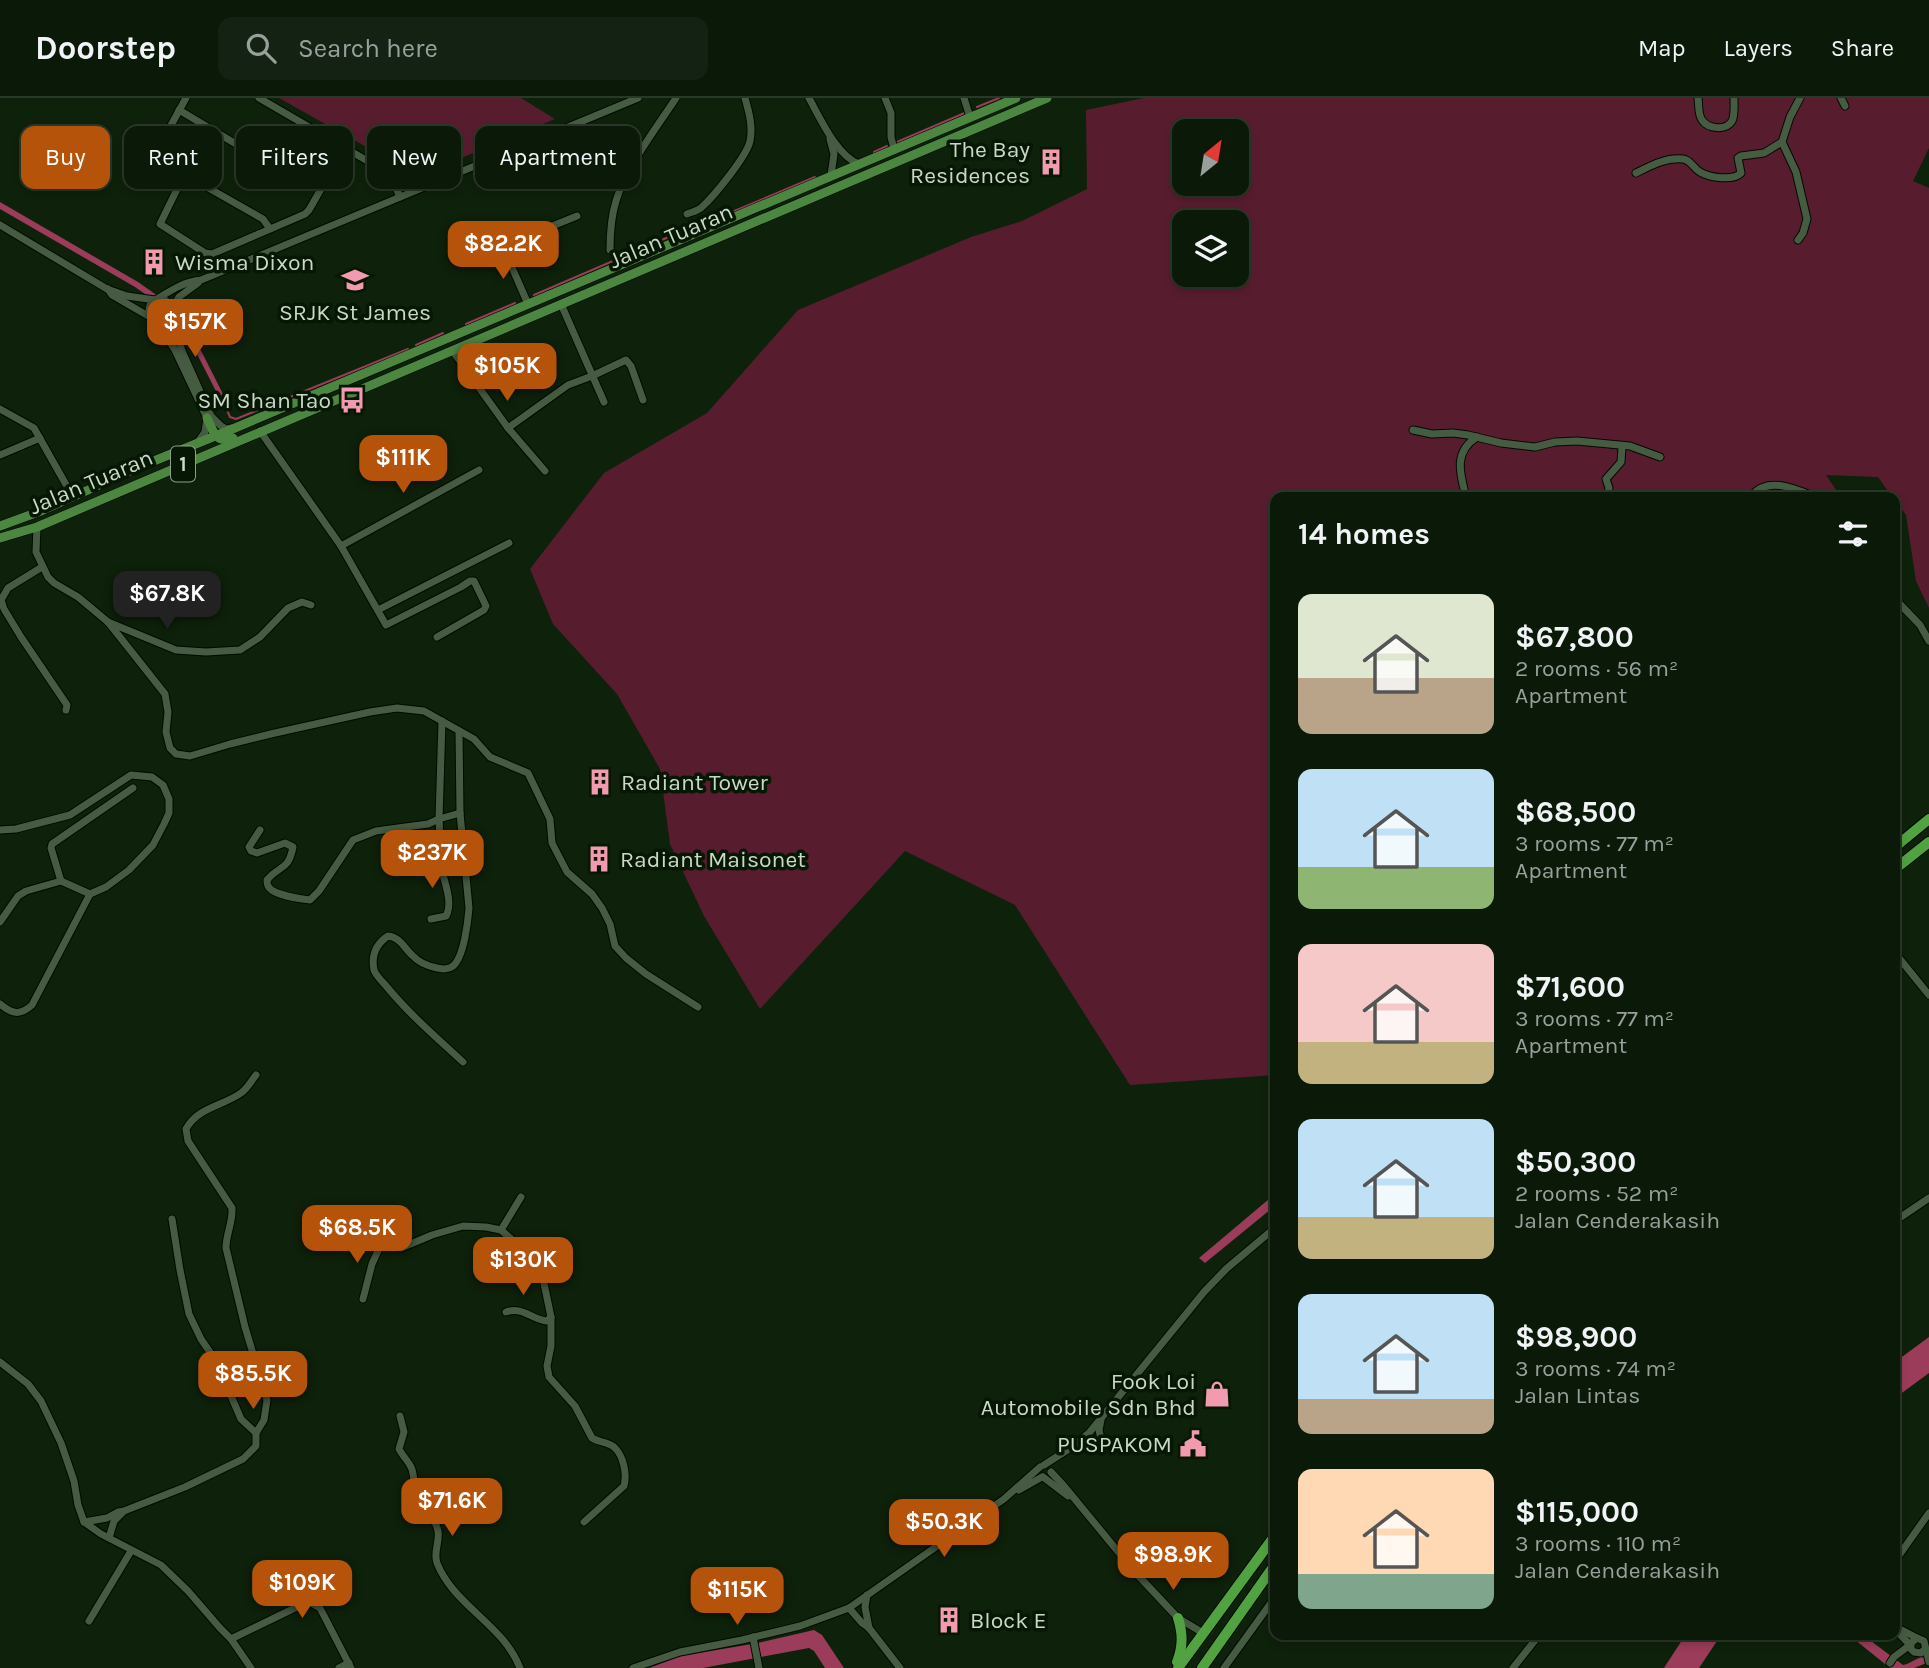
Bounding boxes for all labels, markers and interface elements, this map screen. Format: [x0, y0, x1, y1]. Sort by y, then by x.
search box [218, 17, 708, 80]
text: Doorstep [35, 29, 176, 67]
icon: search [242, 29, 280, 67]
text: Search here [298, 33, 438, 64]
text: Map [1638, 34, 1686, 62]
text: Layers [1724, 34, 1793, 62]
text: Share [1831, 34, 1894, 62]
north arrow [1172, 119, 1250, 196]
map controls [1172, 119, 1249, 287]
chip: Buy [21, 126, 110, 189]
chip: Rent [124, 126, 222, 189]
chip: Filters [236, 126, 353, 189]
chip: New [367, 126, 461, 189]
chip: Apartment [475, 126, 640, 189]
place label: The Bay Residences [910, 136, 1030, 189]
building icon: The Bay Residences [1036, 147, 1066, 177]
street label: Jalan Tuaran [605, 198, 737, 274]
button: layers [1172, 210, 1249, 287]
pin: $82.2K [446, 222, 560, 281]
text: $82.2K [464, 230, 542, 257]
building icon: Wisma Dixon [139, 247, 169, 277]
place label: Wisma Dixon [175, 249, 314, 276]
school or university icon: SRJK St James [340, 265, 370, 295]
place label: SRJK St James [279, 299, 431, 326]
pin: $157K [146, 300, 244, 359]
text: $157K [163, 308, 227, 335]
pin: $105K [458, 344, 556, 403]
text: $105K [473, 352, 541, 379]
bus stop icon: SM Shan Tao [337, 385, 367, 415]
place label: SM Shan Tao [198, 387, 331, 414]
pin: $111K [354, 436, 452, 495]
street label: Jalan Tuaran [25, 444, 157, 520]
text: $111K [375, 444, 431, 471]
road number: 1 [171, 446, 195, 482]
icon: filters [1834, 515, 1872, 553]
text: 14 homes [1298, 516, 1430, 552]
pin: $67.8K [110, 572, 224, 631]
text: $67.8K [129, 580, 205, 607]
text: $67,800 [1515, 619, 1634, 655]
icon: home [1354, 622, 1438, 706]
text: 2 rooms · 56 m² [1515, 655, 1678, 682]
text: Apartment [1515, 682, 1627, 709]
building icon: Radiant Tower [585, 767, 615, 797]
place label: Radiant Tower [621, 769, 769, 796]
text: $68,500 [1515, 794, 1636, 830]
icon: home [1354, 797, 1438, 881]
pin: $237K [383, 830, 481, 890]
text: 3 rooms · 77 m² [1515, 830, 1674, 857]
text: $237K [397, 839, 467, 866]
building icon: Radiant Maisonet [584, 844, 614, 874]
place label: Radiant Maisonet [620, 846, 806, 873]
text: Apartment [1515, 857, 1627, 884]
text: $71,600 [1515, 969, 1625, 1005]
icon: home [1354, 972, 1438, 1056]
text: 3 rooms · 77 m² [1515, 1005, 1674, 1032]
text: Apartment [1515, 1032, 1627, 1059]
text: $50,300 [1515, 1144, 1636, 1180]
icon: home [1354, 1147, 1438, 1231]
text: 2 rooms · 52 m² [1515, 1180, 1678, 1207]
pin: $68.5K [300, 1206, 414, 1265]
text: Jalan Cenderakasih [1515, 1207, 1720, 1234]
text: $68.5K [318, 1214, 396, 1241]
pin: $130K [474, 1238, 572, 1297]
text: $130K [489, 1246, 557, 1273]
text: $98,900 [1515, 1319, 1637, 1355]
icon: home [1354, 1322, 1438, 1406]
pin: $85.5K [196, 1352, 310, 1411]
text: 3 rooms · 74 m² [1515, 1355, 1676, 1382]
text: $85.5K [214, 1360, 292, 1387]
place label: Fook Loi Automobile Sdn Bhd [981, 1368, 1196, 1421]
shop icon: Fook Loi Automobile Sdn Bhd [1202, 1379, 1232, 1409]
text: Jalan Lintas [1515, 1382, 1640, 1409]
public building icon: PUSPAKOM [1178, 1429, 1208, 1459]
place label: PUSPAKOM [1057, 1431, 1172, 1458]
pin: $71.6K [395, 1478, 509, 1538]
text: $71.6K [417, 1487, 487, 1514]
text: $115,000 [1515, 1494, 1639, 1530]
icon: home [1354, 1497, 1438, 1581]
pin: $50.3K [887, 1500, 1001, 1559]
text: $50.3K [905, 1508, 983, 1535]
text: 3 rooms · 110 m² [1515, 1530, 1681, 1557]
pin: $98.9K [1116, 1532, 1230, 1592]
text: $98.9K [1134, 1541, 1212, 1568]
text: Jalan Cenderakasih [1515, 1557, 1720, 1584]
pin: $109K [253, 1560, 351, 1620]
pin: $115K [688, 1568, 786, 1627]
text: $109K [268, 1569, 336, 1596]
text: $115K [707, 1576, 767, 1603]
building icon: Block E [934, 1605, 964, 1635]
place label: Block E [970, 1607, 1047, 1634]

